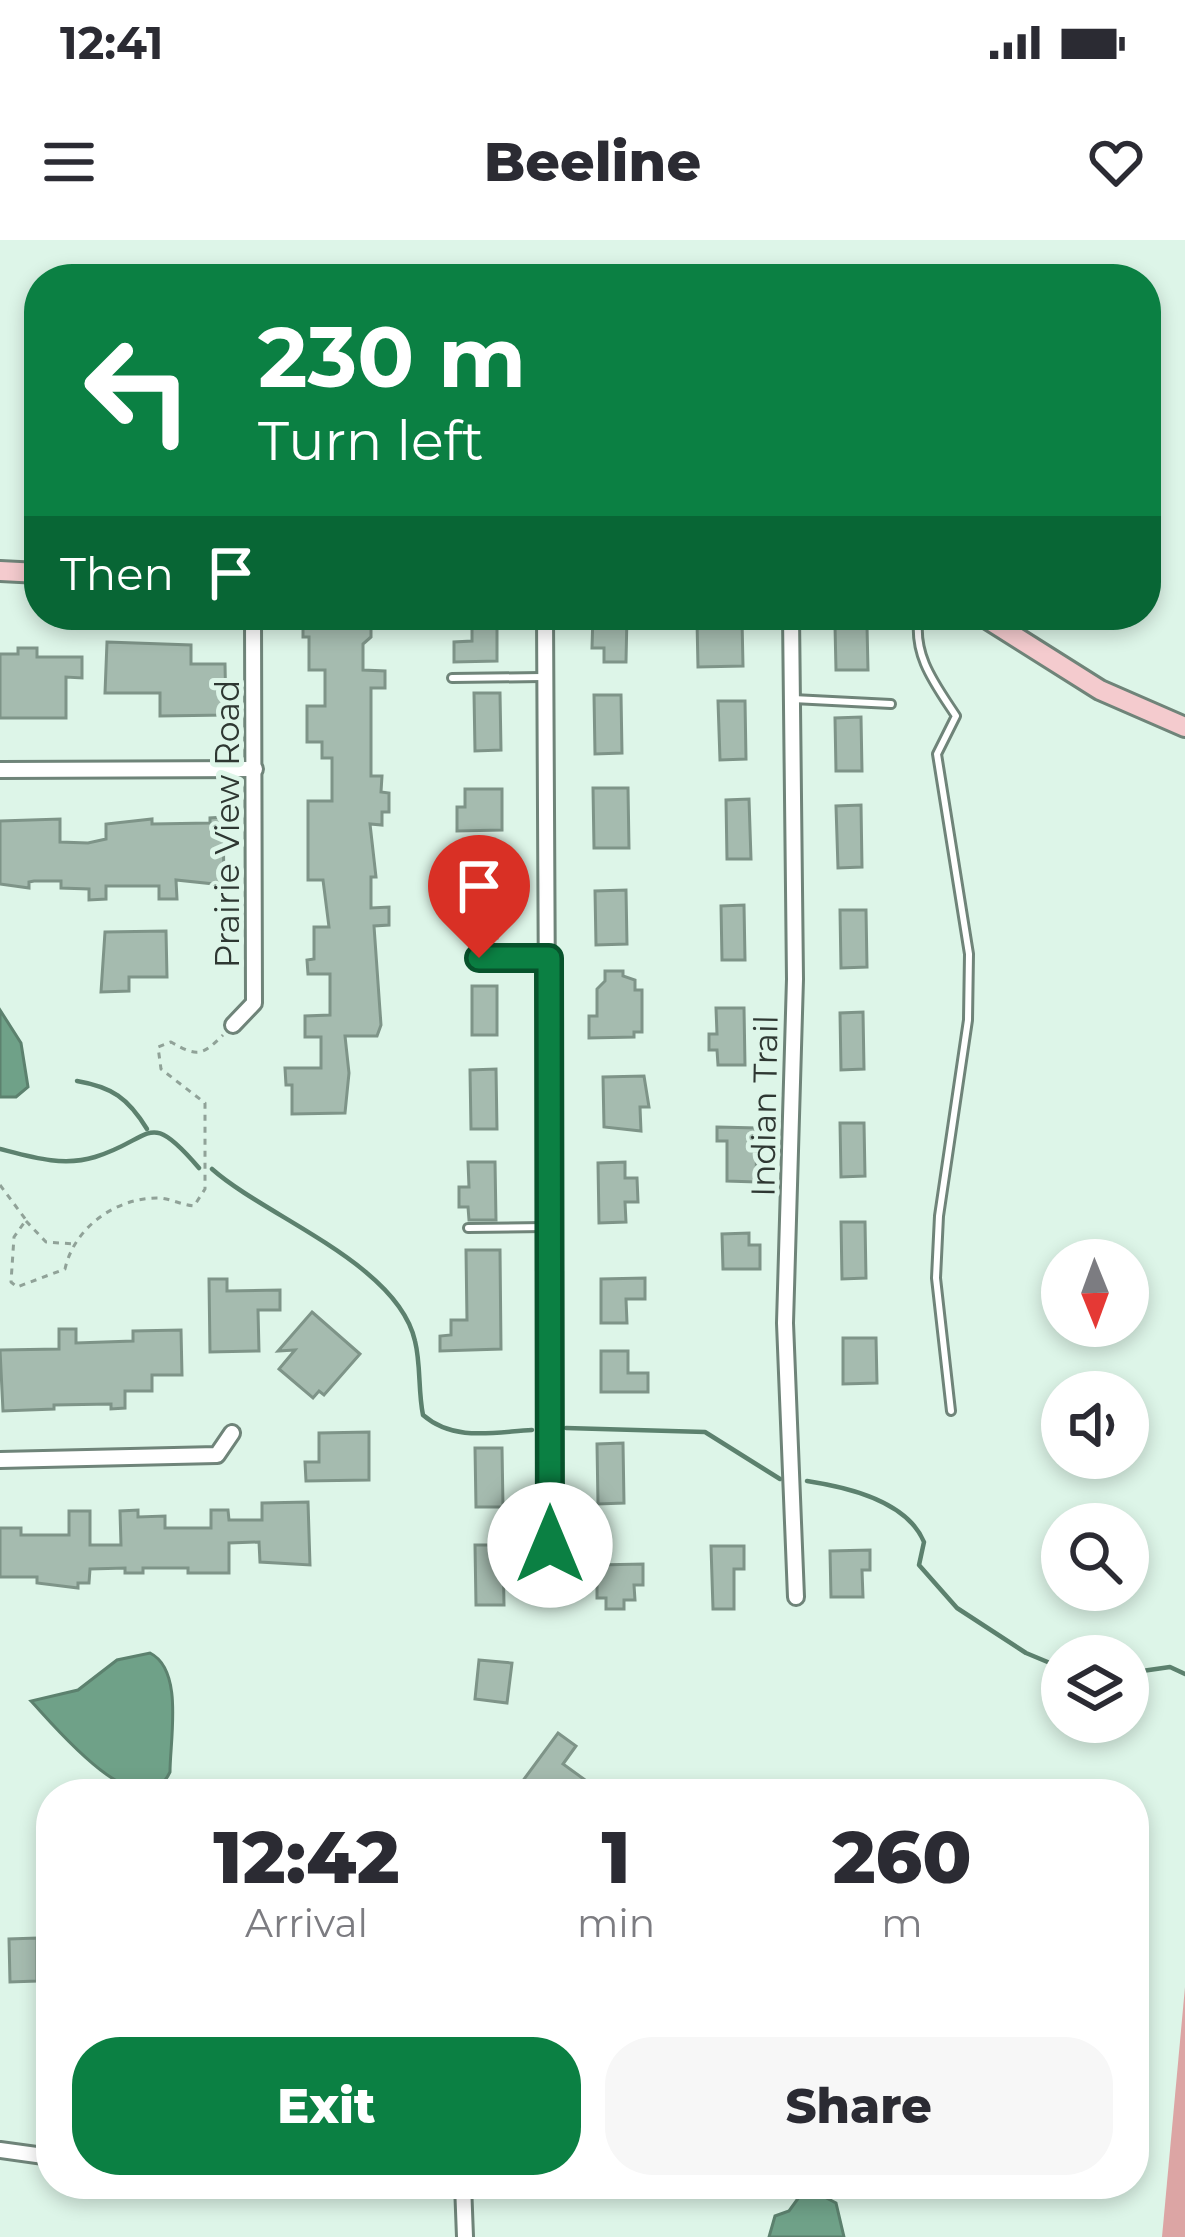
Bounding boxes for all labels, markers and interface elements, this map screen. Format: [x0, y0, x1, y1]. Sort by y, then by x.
text: 12:41 [60, 15, 164, 70]
icon: menu [36, 129, 102, 195]
text: Beeline [484, 129, 701, 195]
icon: heart [1083, 129, 1149, 195]
text: 230 m [258, 306, 526, 408]
icon: left [60, 312, 216, 468]
text: Turn left [258, 408, 484, 474]
icon: arrive [198, 540, 264, 606]
text: Then [60, 546, 174, 601]
street label: Prairie View Road [207, 680, 247, 968]
pin [428, 835, 530, 958]
icon: arrive [446, 853, 512, 919]
street label: Indian Trail [742, 1015, 786, 1197]
north arrow [1041, 1239, 1149, 1347]
map controls [1041, 1239, 1149, 1743]
button: sound [1041, 1371, 1149, 1479]
position arrow [487, 1482, 613, 1608]
button: search [1041, 1503, 1149, 1611]
button: layers [1041, 1635, 1149, 1743]
text: 12:42 [213, 1813, 400, 1901]
text: 1 [601, 1813, 631, 1901]
text: 260 [832, 1813, 972, 1901]
text: Arrival [245, 1899, 368, 1947]
text: min [577, 1899, 655, 1947]
text: m [881, 1899, 923, 1947]
button: Exit [72, 2037, 581, 2175]
button: Share [605, 2037, 1113, 2175]

